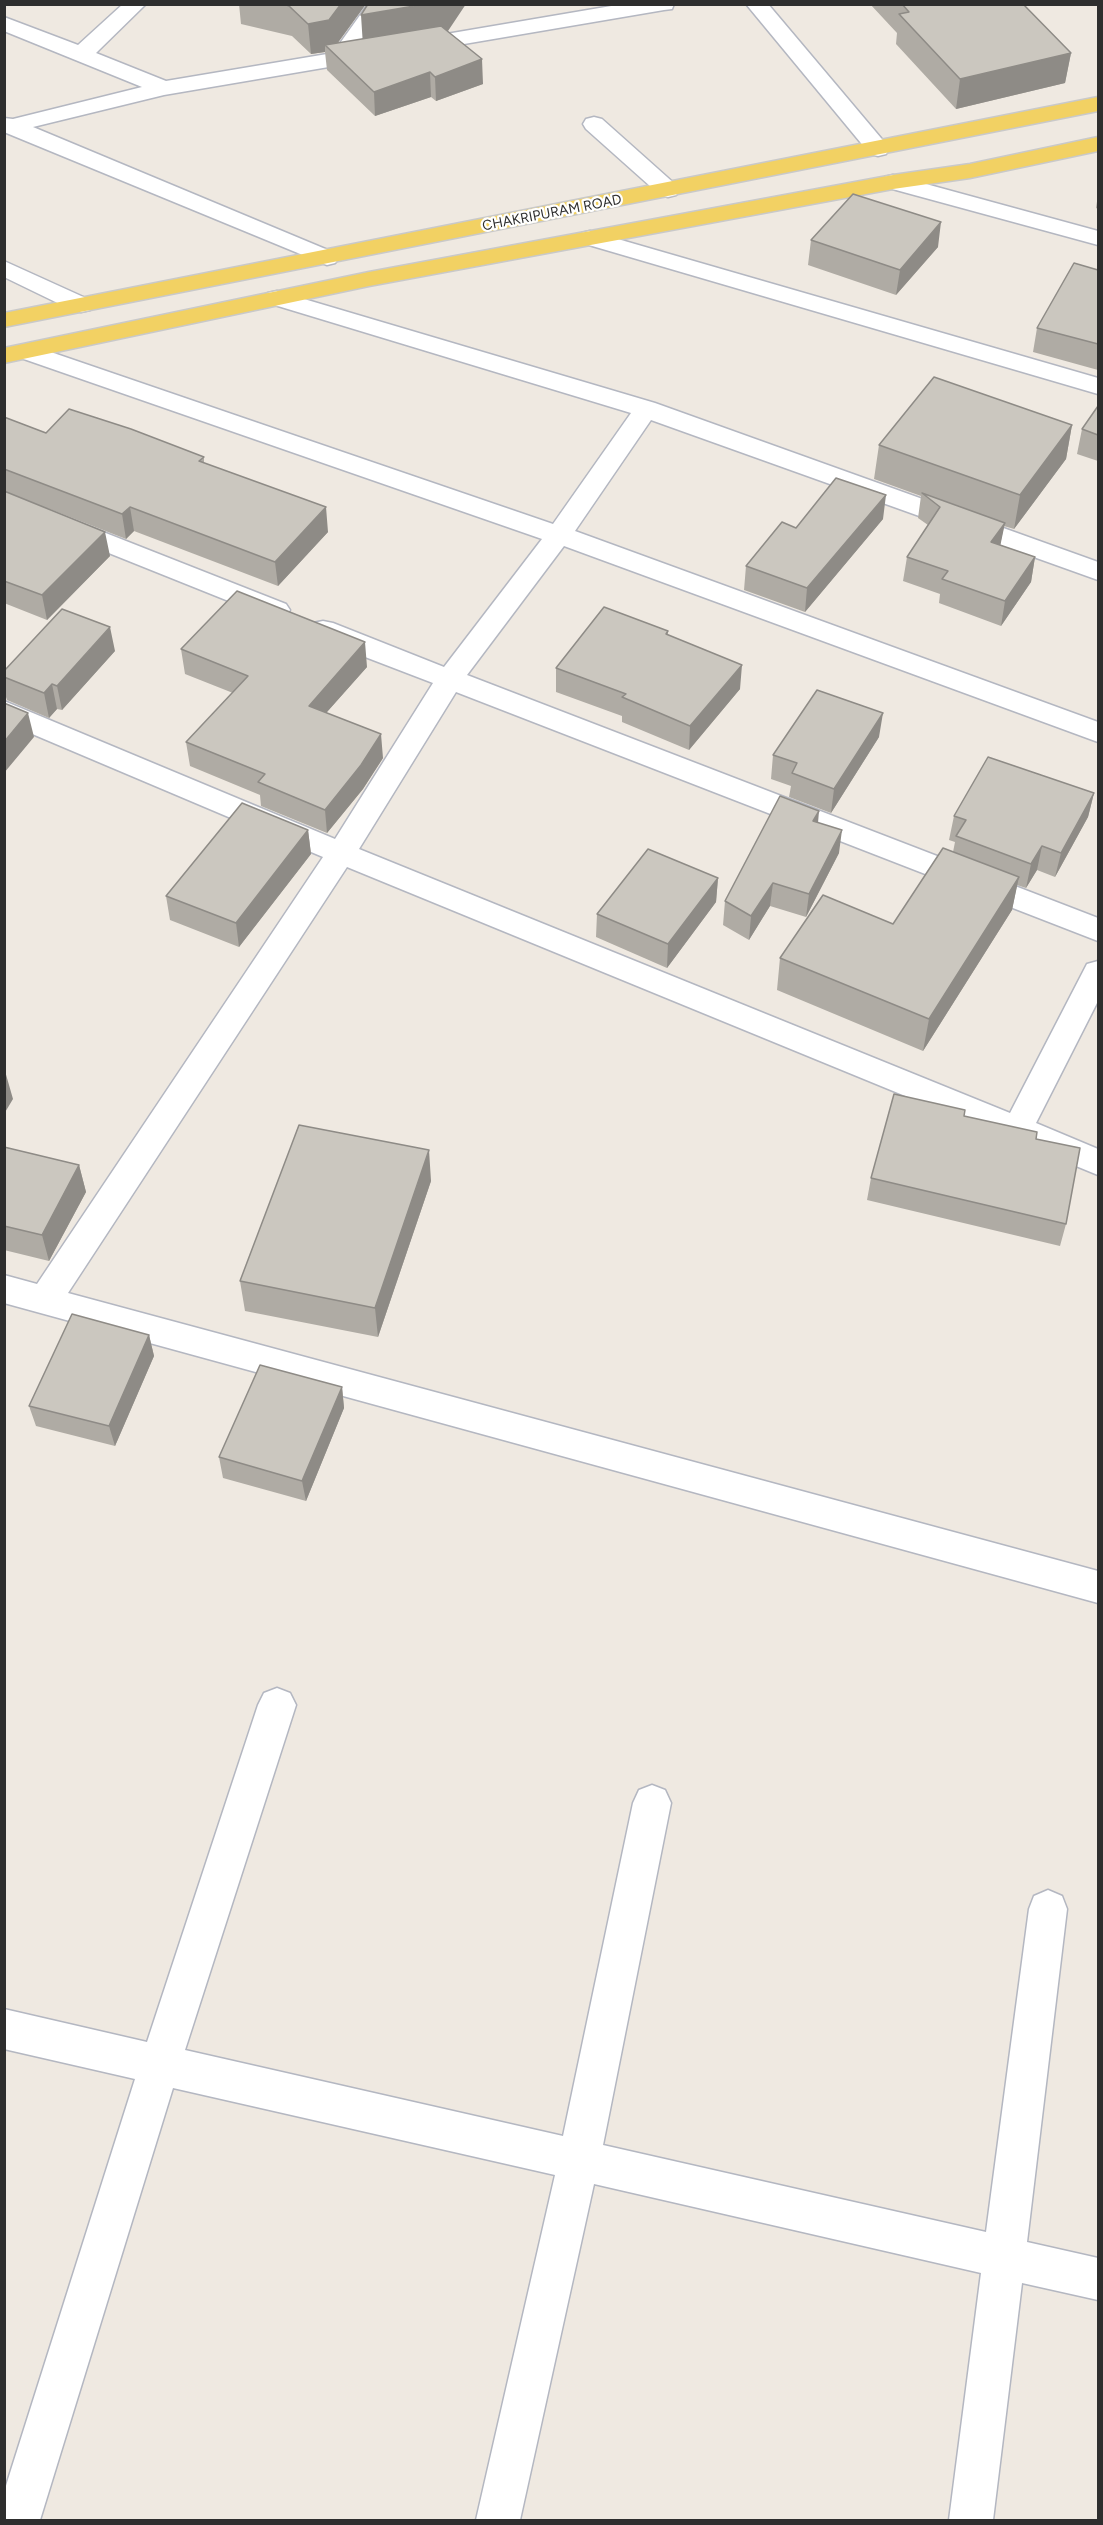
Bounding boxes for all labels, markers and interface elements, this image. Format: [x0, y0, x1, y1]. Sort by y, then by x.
street label: CHAKRIPURAM ROAD [481, 191, 623, 235]

